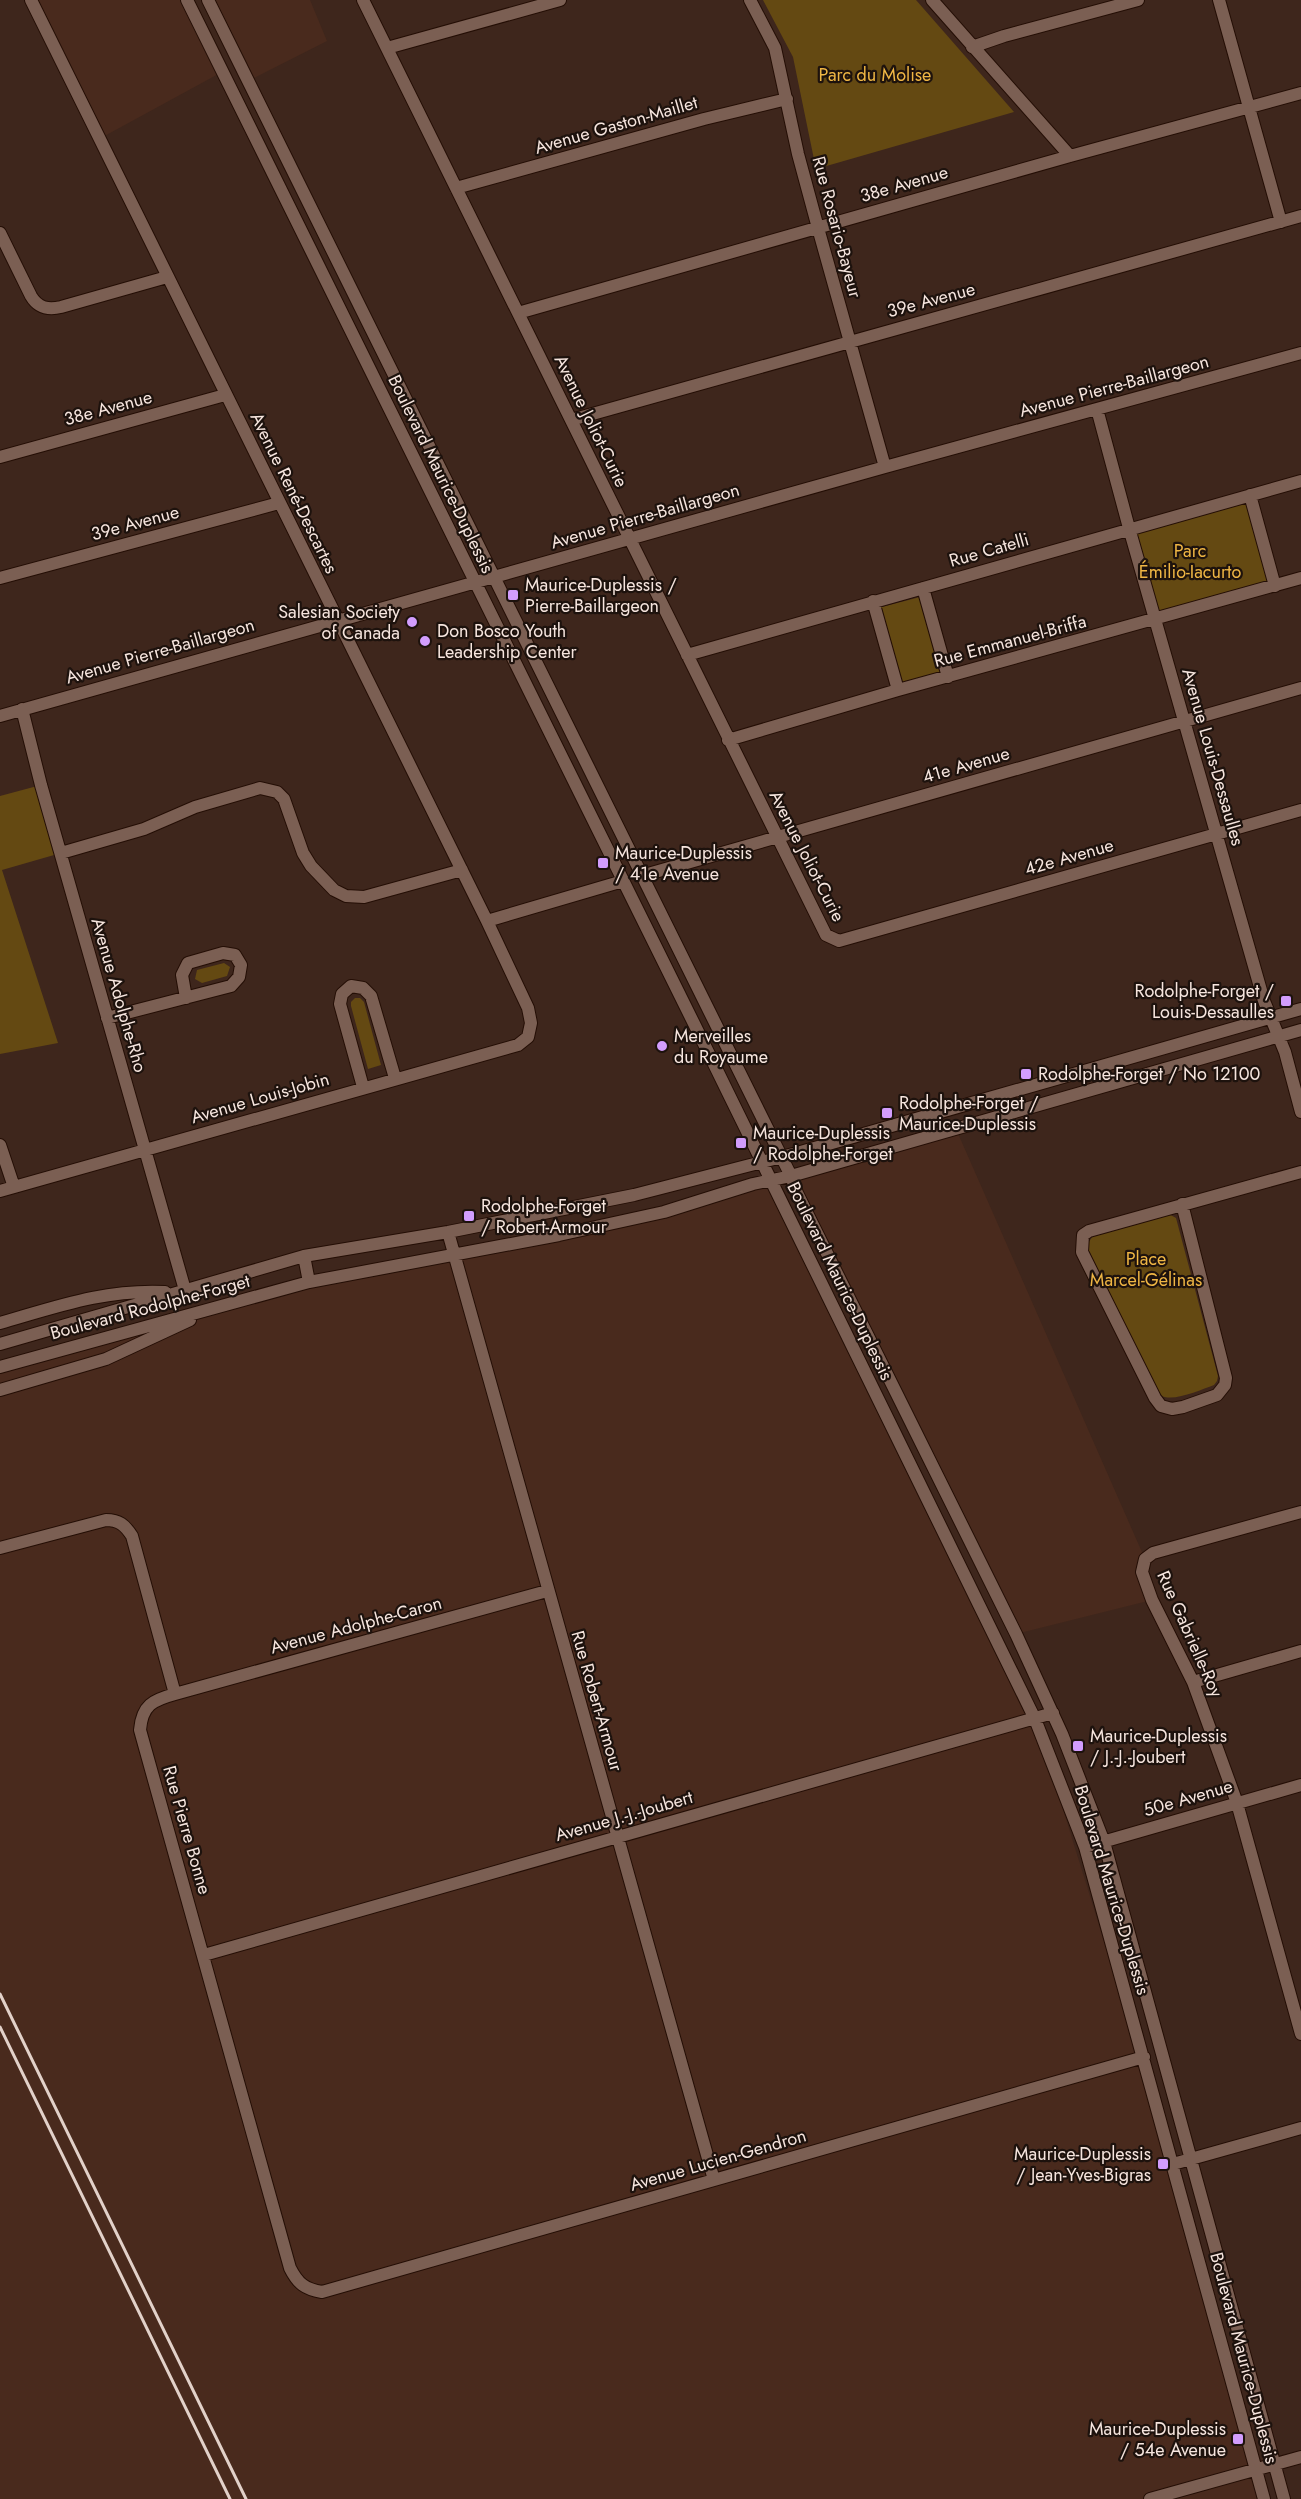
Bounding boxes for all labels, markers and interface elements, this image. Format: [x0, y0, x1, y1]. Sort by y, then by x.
park label: Parc du Molise [819, 62, 931, 88]
street label: Avenue Gaston-Maillet [531, 89, 701, 161]
street label: Rue Rosario-Bayeur [806, 153, 869, 301]
street label: 38e Avenue [857, 159, 951, 209]
street label: 39e Avenue [884, 276, 978, 324]
street label: Avenue Pierre-Baillargeon [1016, 348, 1212, 424]
street label: Avenue Joliot-Curie [548, 350, 634, 492]
street label: Boulevard Maurice-Duplessis [382, 370, 500, 578]
street label: 38e Avenue [61, 384, 155, 432]
street label: Avenue René-Descartes [244, 408, 344, 578]
street label: Avenue Pierre-Baillargeon [547, 477, 743, 555]
street label: 39e Avenue [88, 499, 182, 547]
street label: Rue Catelli [946, 526, 1032, 574]
park label: Parc Émilio-Iacurto [1139, 538, 1241, 585]
place label: Maurice-Duplessis / Pierre-Baillargeon [525, 572, 677, 619]
marker: Maurice-Duplessis / Pierre-Baillargeon [506, 588, 520, 602]
place label: Salesian Society of Canada [278, 599, 400, 646]
street label: Rue Emmanuel-Briffa [931, 608, 1089, 674]
street label: Avenue Pierre-Baillargeon [62, 612, 258, 690]
marker: Salesian Society of Canada [405, 615, 419, 629]
place label: Don Bosco Youth Leadership Center [437, 618, 577, 665]
marker: Don Bosco Youth Leadership Center [418, 634, 432, 648]
street label: Avenue Louis-Dessaulles [1175, 665, 1251, 849]
street label: 41e Avenue [919, 740, 1013, 790]
street label: Avenue Joliot-Curie [763, 786, 851, 926]
street label: 42e Avenue [1021, 832, 1117, 882]
place label: Maurice-Duplessis / 41e Avenue [615, 840, 752, 887]
marker: Maurice-Duplessis / 41e Avenue [596, 856, 610, 870]
street label: Avenue Adolphe-Rho [84, 915, 154, 1075]
place label: Rodolphe-Forget / Louis-Dessaulles [1134, 978, 1274, 1025]
marker: Rodolphe-Forget / Louis-Dessaulles [1279, 994, 1293, 1008]
place label: Merveilles du Royaume [674, 1023, 768, 1070]
marker: Merveilles du Royaume [655, 1039, 669, 1053]
place label: Rodolphe-Forget / No 12100 [1038, 1061, 1260, 1087]
street label: Avenue Louis-Jobin [188, 1066, 332, 1130]
marker: Rodolphe-Forget / No 12100 [1019, 1067, 1033, 1081]
place label: Rodolphe-Forget / Maurice-Duplessis [899, 1090, 1039, 1137]
marker: Rodolphe-Forget / Maurice-Duplessis [880, 1106, 894, 1120]
place label: Maurice-Duplessis / Rodolphe-Forget [753, 1120, 893, 1167]
marker: Maurice-Duplessis / Rodolphe-Forget [734, 1136, 748, 1150]
street label: Boulevard Maurice-Duplessis [781, 1177, 899, 1385]
place label: Rodolphe-Forget / Robert-Armour [481, 1193, 608, 1240]
marker: Rodolphe-Forget / Robert-Armour [462, 1209, 476, 1223]
park label: Place Marcel-Gélinas [1090, 1246, 1202, 1293]
street label: Boulevard Rodolphe-Forget [47, 1268, 253, 1346]
street label: Rue Gabrielle-Roy [1150, 1567, 1230, 1702]
street label: Avenue Adolphe-Caron [267, 1590, 445, 1660]
street label: Rue Robert-Armour [564, 1627, 630, 1775]
place label: Maurice-Duplessis / J.-J.-Joubert [1090, 1723, 1227, 1770]
marker: Maurice-Duplessis / J.-J.-Joubert [1071, 1739, 1085, 1753]
street label: Rue Pierre Bonne [156, 1763, 218, 1897]
street label: 50e Avenue [1140, 1773, 1236, 1823]
street label: Boulevard Maurice-Duplessis [1068, 1782, 1156, 1998]
street label: Avenue J.-J.-Joubert [552, 1784, 697, 1848]
street label: Avenue Lucien-Gendron [627, 2122, 809, 2198]
place label: Maurice-Duplessis / Jean-Yves-Bigras [1014, 2141, 1151, 2188]
marker: Maurice-Duplessis / Jean-Yves-Bigras [1156, 2157, 1170, 2171]
street label: Boulevard Maurice-Duplessis [1203, 2249, 1285, 2467]
place label: Maurice-Duplessis / 54e Avenue [1089, 2416, 1226, 2463]
marker: Maurice-Duplessis / 54e Avenue [1231, 2432, 1245, 2446]

